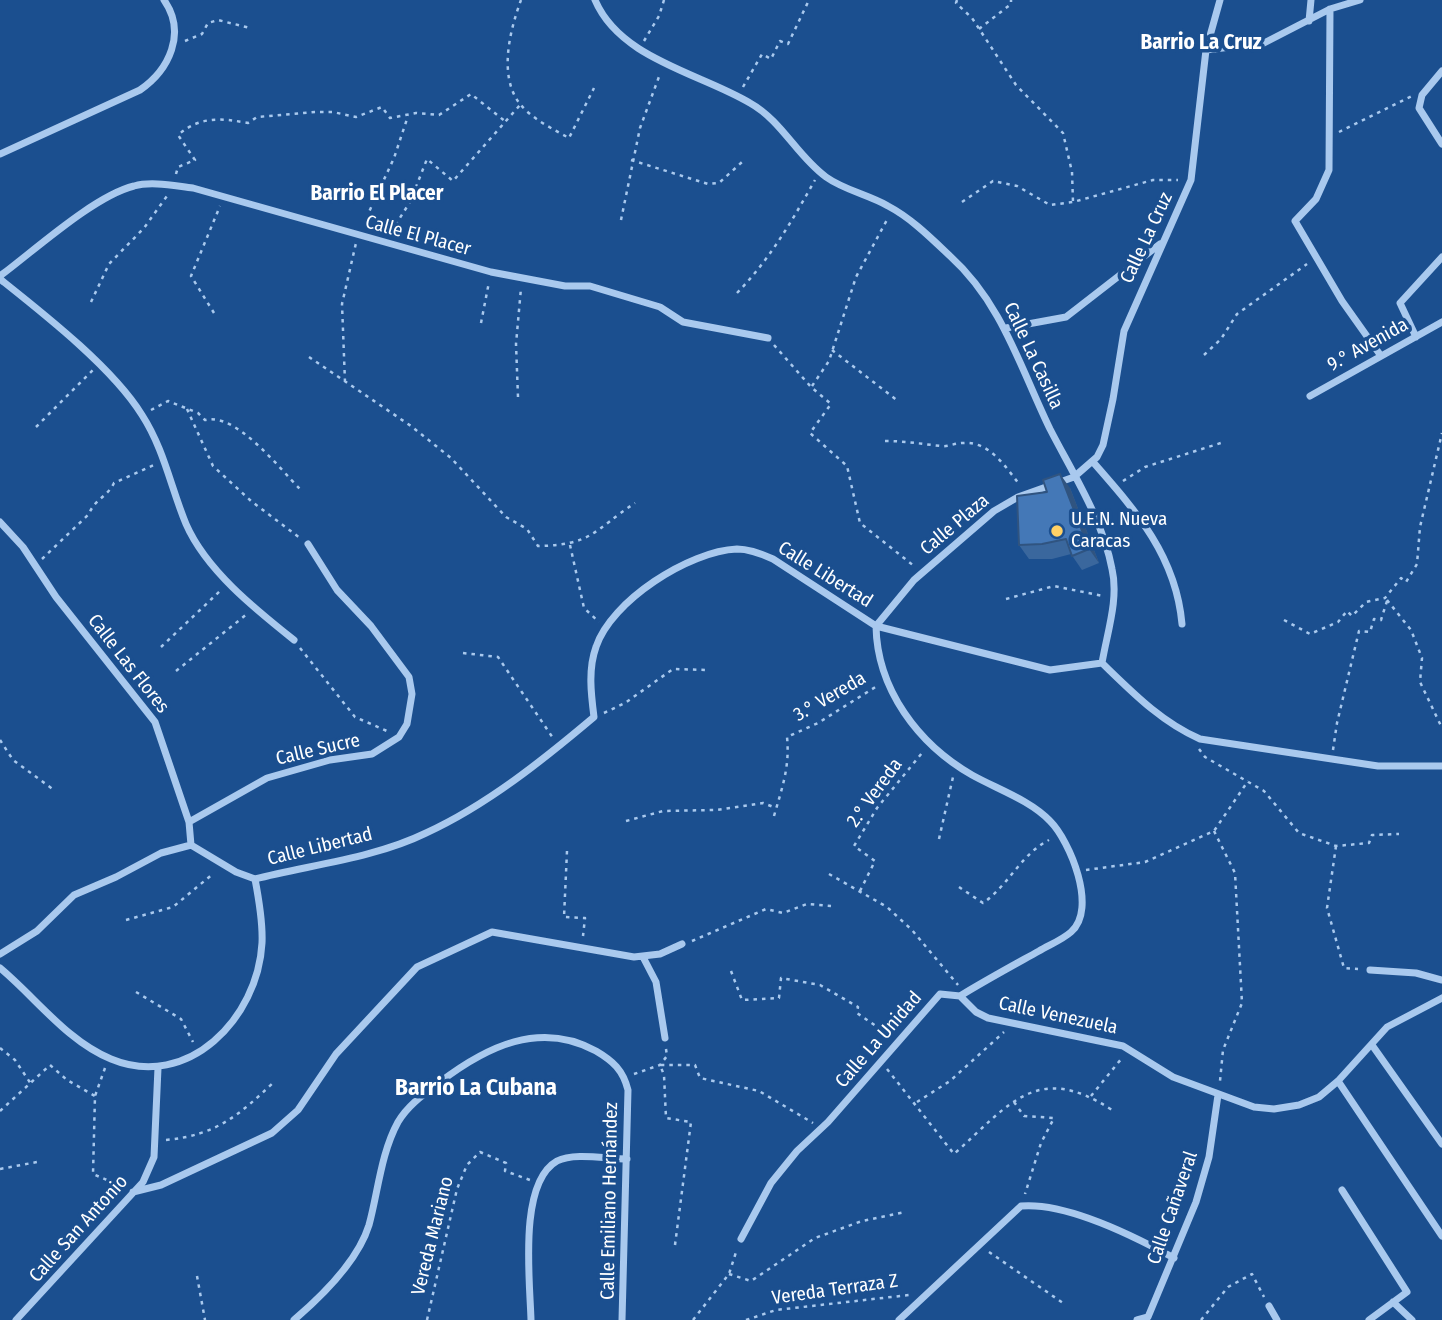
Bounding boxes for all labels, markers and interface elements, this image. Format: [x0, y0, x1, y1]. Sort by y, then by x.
district label: Barrio La Cruz [1140, 30, 1262, 56]
district label: Barrio El Placer [311, 181, 443, 207]
street label: Calle La Cruz [1116, 189, 1178, 287]
street label: Calle El Placer [363, 211, 473, 261]
street label: Calle La Casilla [998, 299, 1068, 413]
street label: 9.° Avenida [1324, 314, 1412, 376]
street label: Calle Plaza [916, 490, 994, 560]
place label: U.E.N. Nueva Caracas [1071, 509, 1167, 553]
marker: U.E.N. Nueva Caracas [1049, 523, 1065, 539]
street label: Calle Libertad [773, 537, 877, 613]
street label: Calle Las Flores [82, 610, 174, 718]
street label: 3.° Vereda [790, 667, 870, 727]
street label: Calle Sucre [274, 729, 362, 771]
street label: 2.° Vereda [842, 754, 908, 832]
street label: Calle Libertad [265, 823, 375, 871]
street label: Calle La Unidad [831, 987, 927, 1093]
street label: Calle Venezuela [996, 992, 1120, 1040]
district label: Barrio La Cubana [395, 1075, 557, 1103]
street label: Calle Emiliano Hernández [597, 1102, 623, 1300]
street label: Calle Cañaveral [1143, 1148, 1203, 1268]
street label: Calle San Antonio [25, 1171, 133, 1287]
street label: Vereda Mariano [407, 1174, 459, 1298]
street label: Vereda Terraza Z [770, 1270, 900, 1310]

